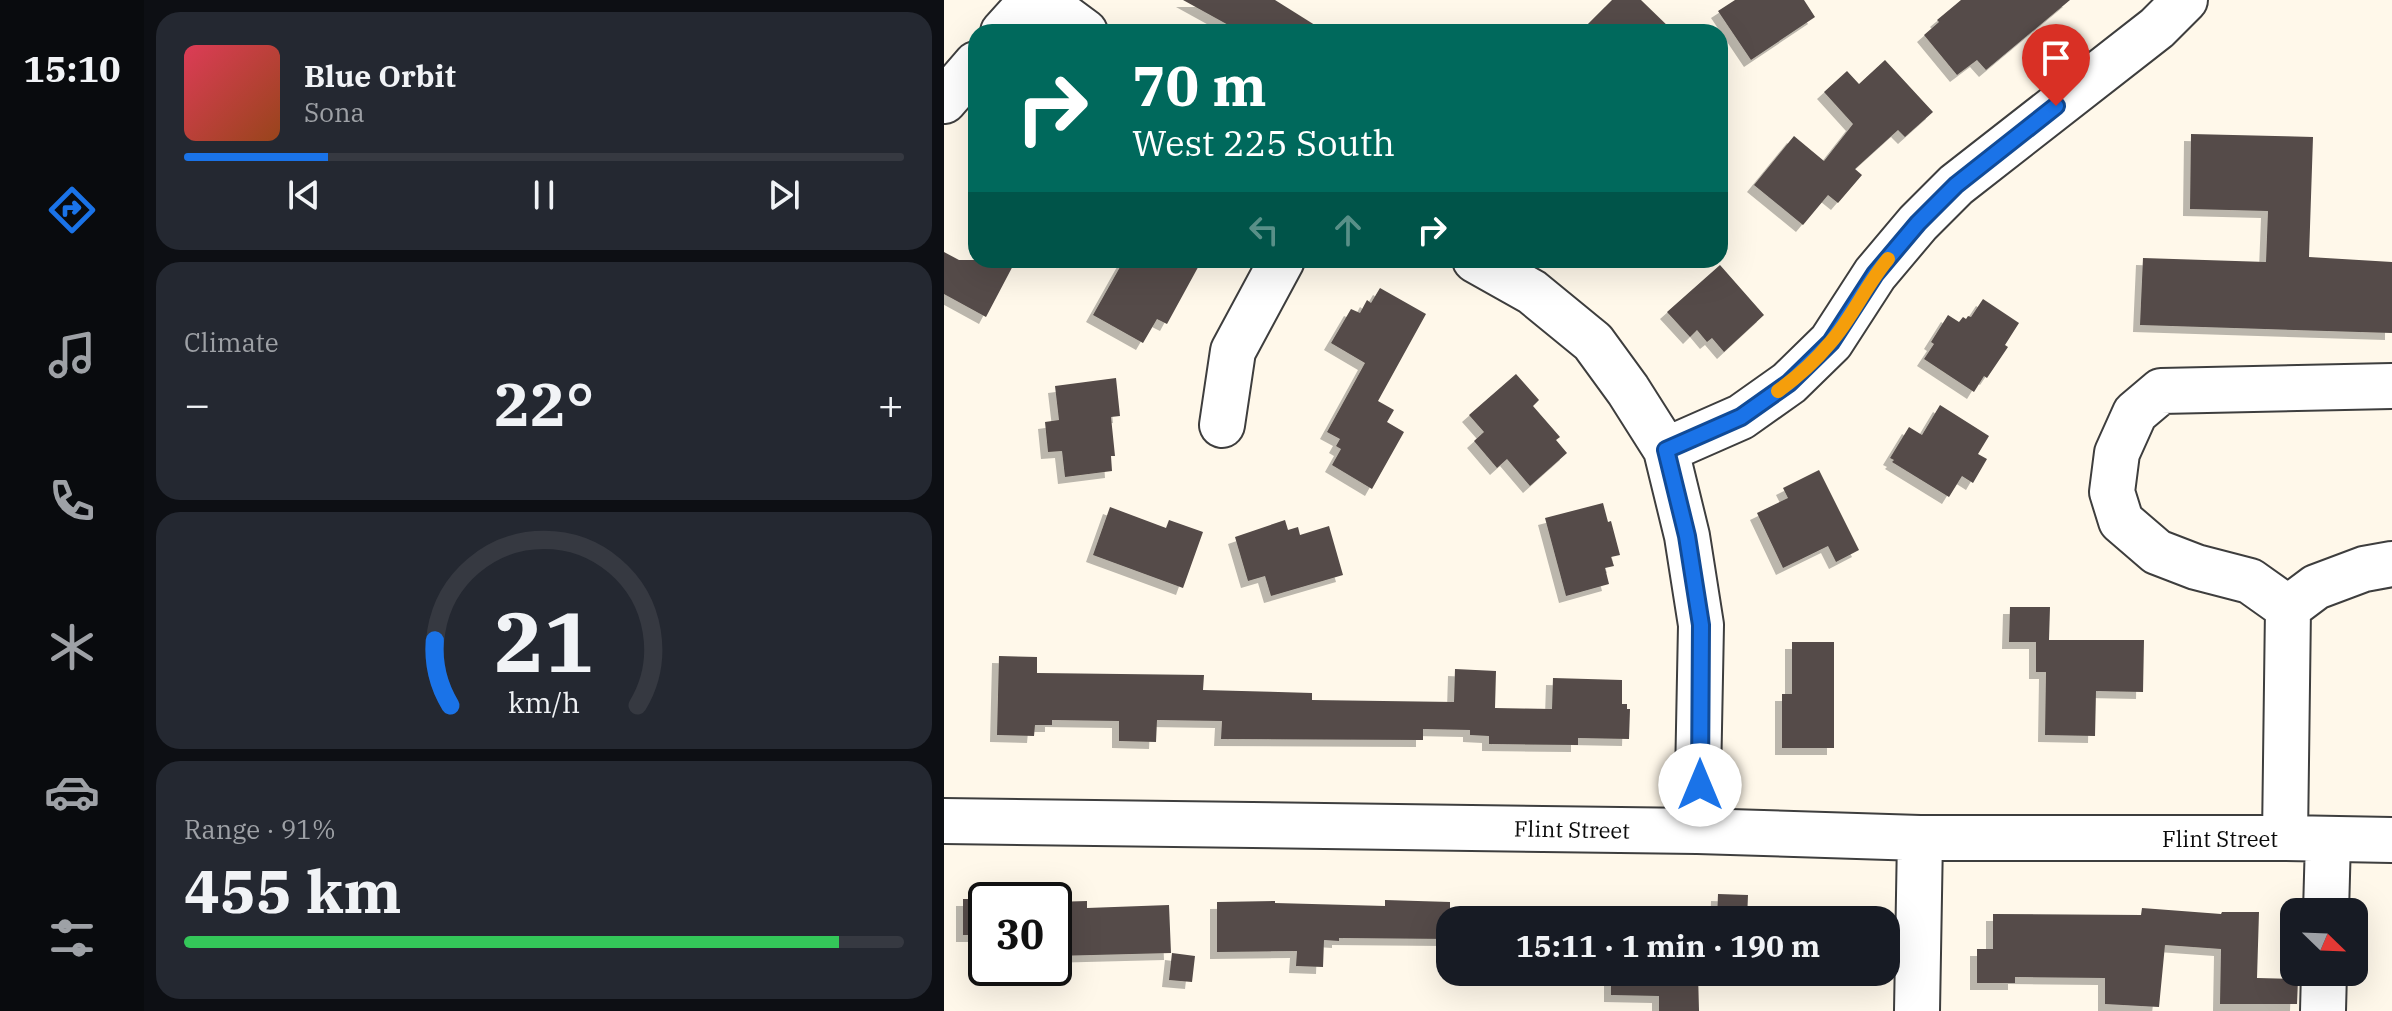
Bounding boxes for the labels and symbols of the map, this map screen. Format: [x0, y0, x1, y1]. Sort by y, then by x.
pin [2022, 24, 2090, 106]
position arrow [1658, 743, 1742, 827]
street label: Flint Street [1514, 813, 1630, 845]
street label: Flint Street [2162, 824, 2278, 853]
speed limit sign: 30 [968, 882, 1072, 986]
north arrow [2280, 898, 2368, 986]

